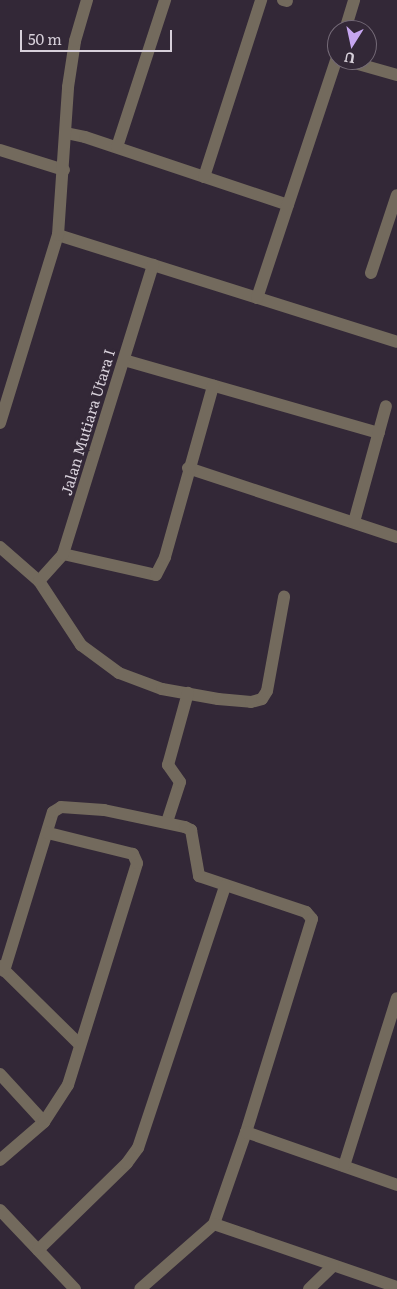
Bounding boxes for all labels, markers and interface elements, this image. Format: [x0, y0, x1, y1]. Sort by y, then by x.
scale bar [22, 20, 175, 52]
north arrow [327, 20, 377, 70]
text: 50 m [28, 27, 62, 50]
text: U [342, 48, 357, 70]
street label: Jalan Mutiara Utara I [56, 347, 118, 497]

